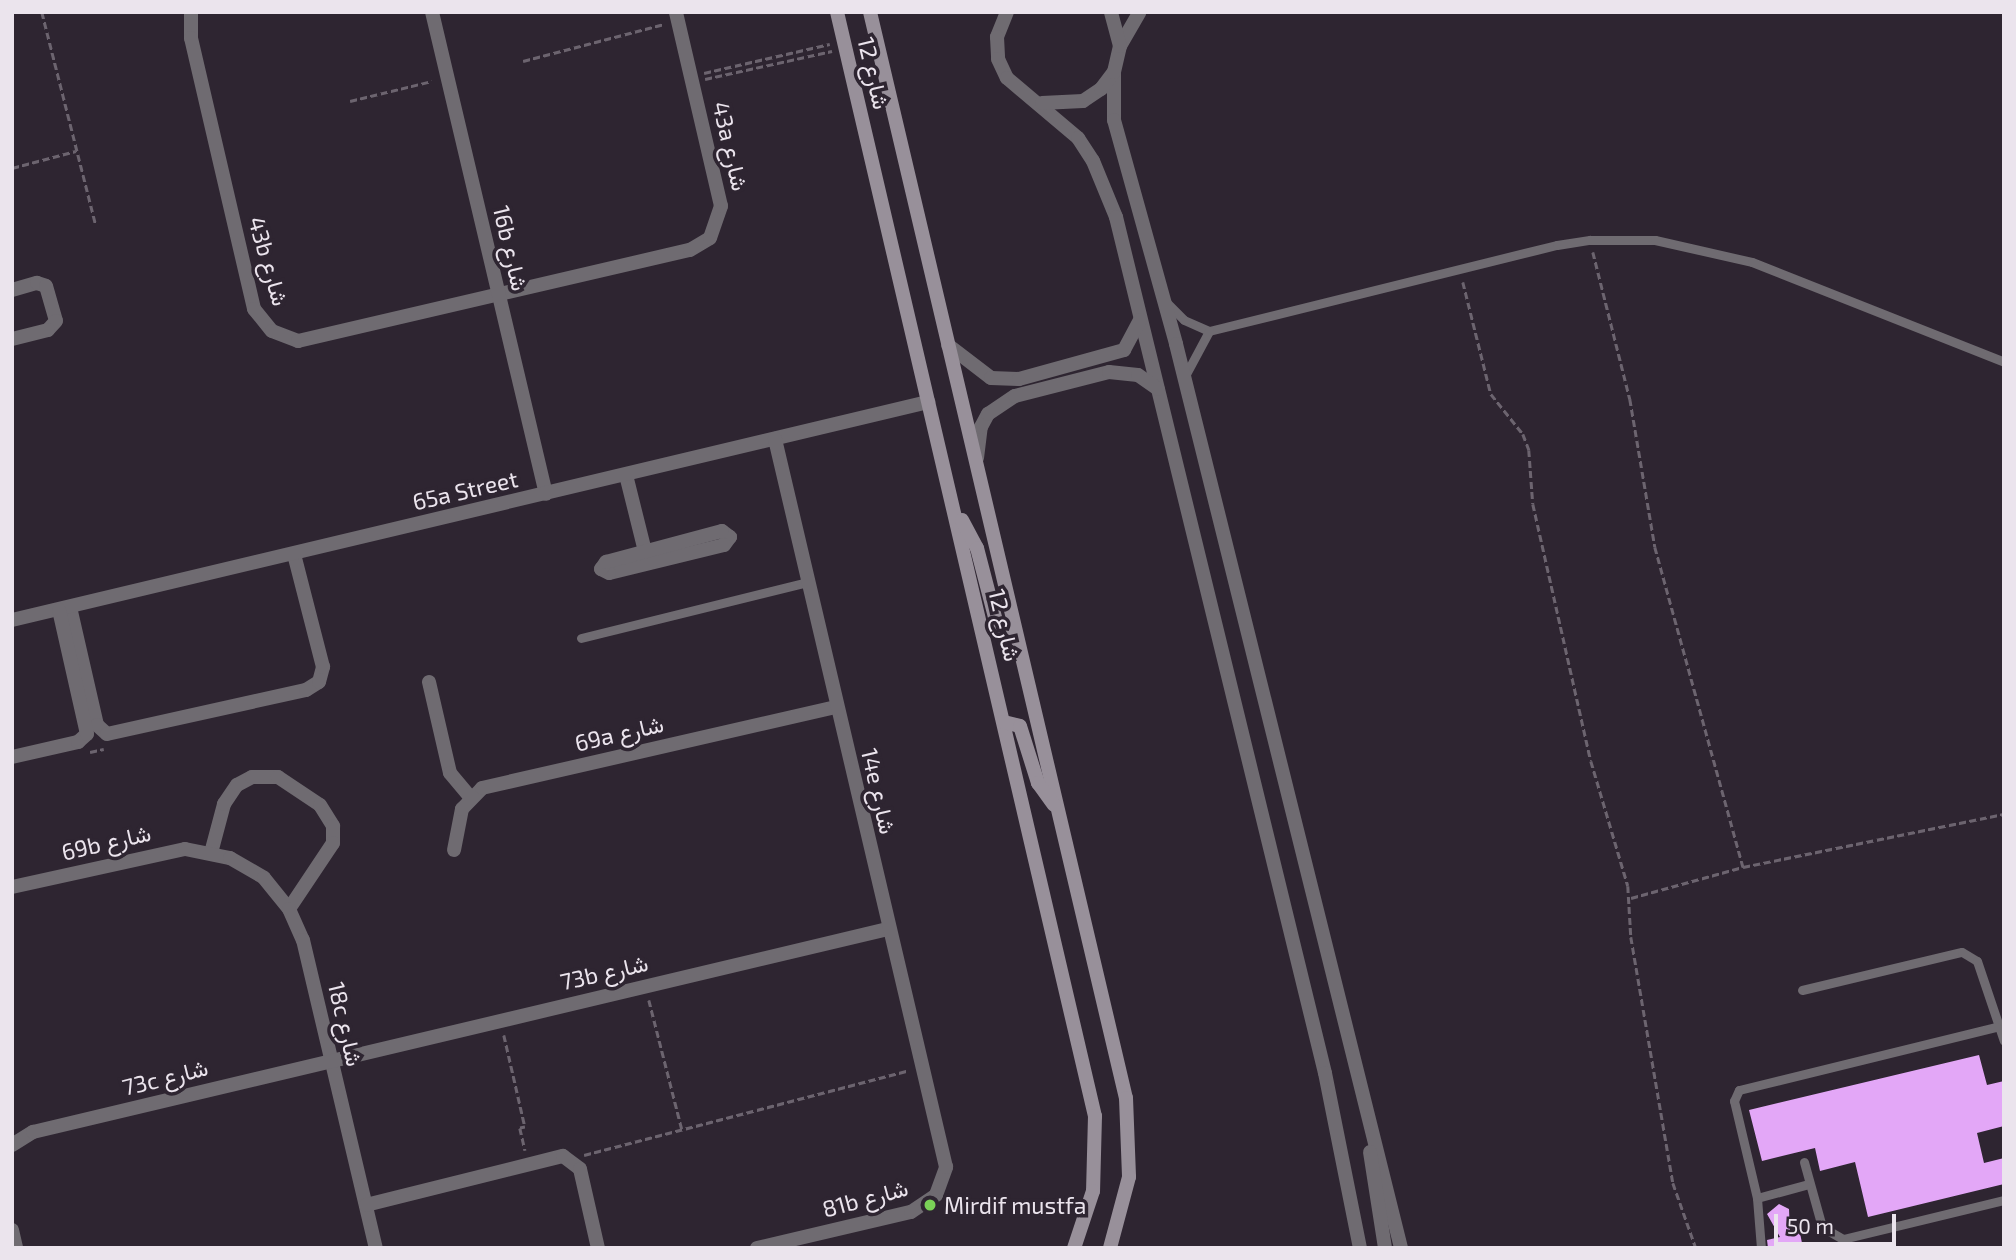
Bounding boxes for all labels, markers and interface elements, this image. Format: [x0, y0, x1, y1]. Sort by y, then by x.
street label: شارع 12 [852, 34, 896, 112]
street label: 43a شارع [707, 99, 755, 193]
street label: 16b شارع [488, 203, 534, 293]
street label: 43b شارع [243, 213, 295, 309]
street label: 65a Street [410, 465, 520, 515]
street label: شارع 12 [983, 586, 1027, 664]
street label: 69a شارع [572, 709, 666, 757]
street label: 14e شارع [856, 745, 902, 837]
street label: 69b شارع [59, 818, 153, 866]
street label: 73b شارع [558, 949, 650, 995]
street label: 18c شارع [323, 979, 369, 1069]
street label: 73c شارع [119, 1053, 211, 1101]
street label: 81b شارع [819, 1173, 911, 1223]
place label: Mirdif mustfa [944, 1191, 1087, 1219]
marker: Mirdif mustfa [922, 1197, 938, 1213]
scale bar [1778, 1200, 1900, 1244]
text: 50 m [1787, 1213, 1834, 1238]

